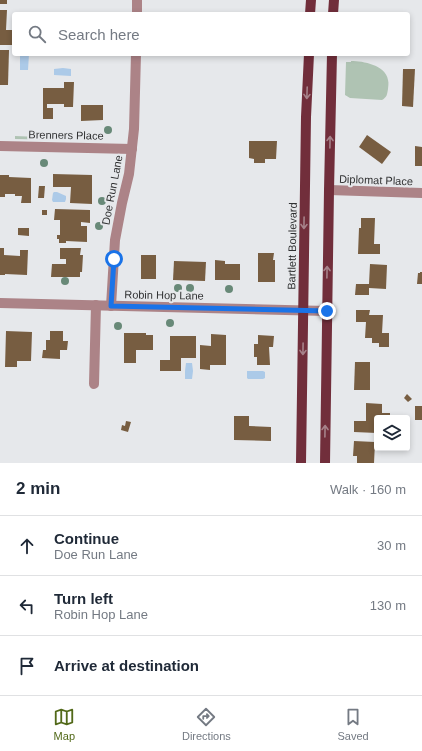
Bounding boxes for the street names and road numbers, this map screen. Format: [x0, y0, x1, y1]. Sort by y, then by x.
street label: Brenners Place [28, 128, 104, 142]
street label: Doe Run Lane [99, 154, 125, 226]
street label: Diplomat Place [339, 173, 413, 187]
street label: Bartlett Boulevard [285, 202, 299, 290]
street label: Robin Hop Lane [124, 288, 204, 302]

